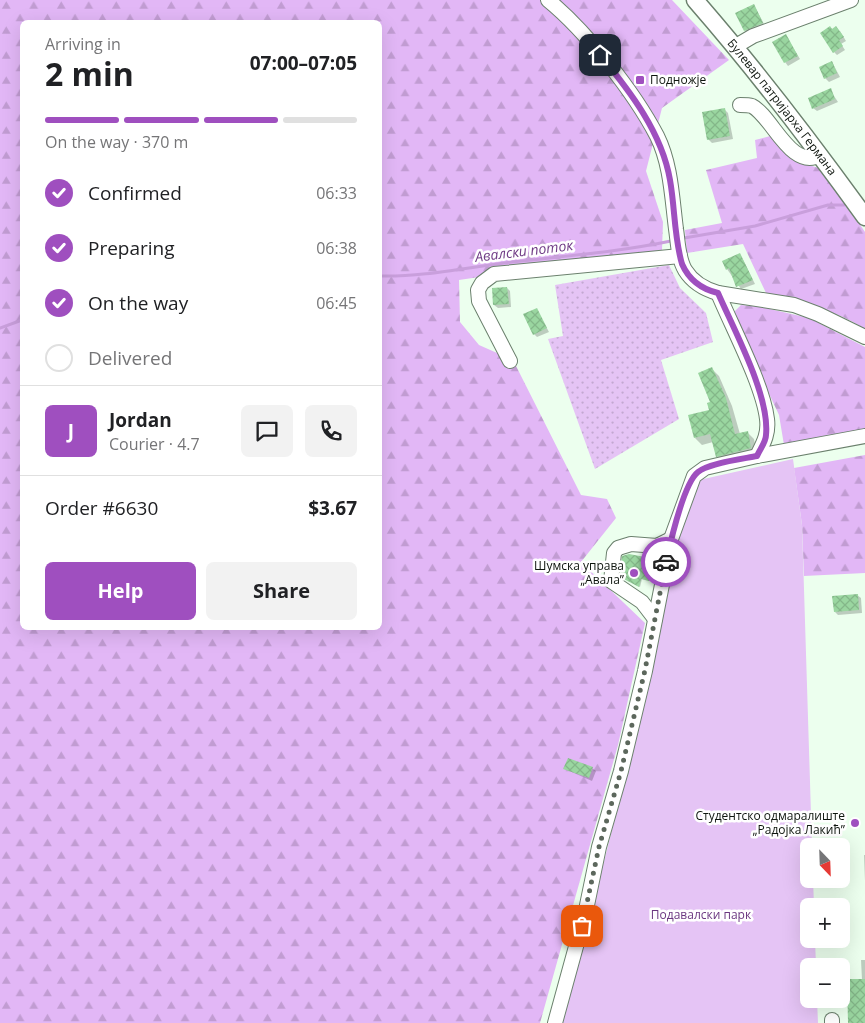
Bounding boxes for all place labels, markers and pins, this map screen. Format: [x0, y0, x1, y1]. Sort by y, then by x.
pin [579, 34, 621, 76]
place label: Подножје [650, 71, 707, 88]
marker: Подножје [634, 74, 646, 86]
place label: Шумска управа „Авала” [534, 557, 625, 588]
marker: Шумска управа „Авала” [628, 567, 640, 579]
place label: Студентско одмаралиште „Радојка Лакић” [695, 807, 846, 838]
marker: Студентско одмаралиште „Радојка Лакић” [849, 817, 861, 829]
pin [561, 905, 603, 947]

